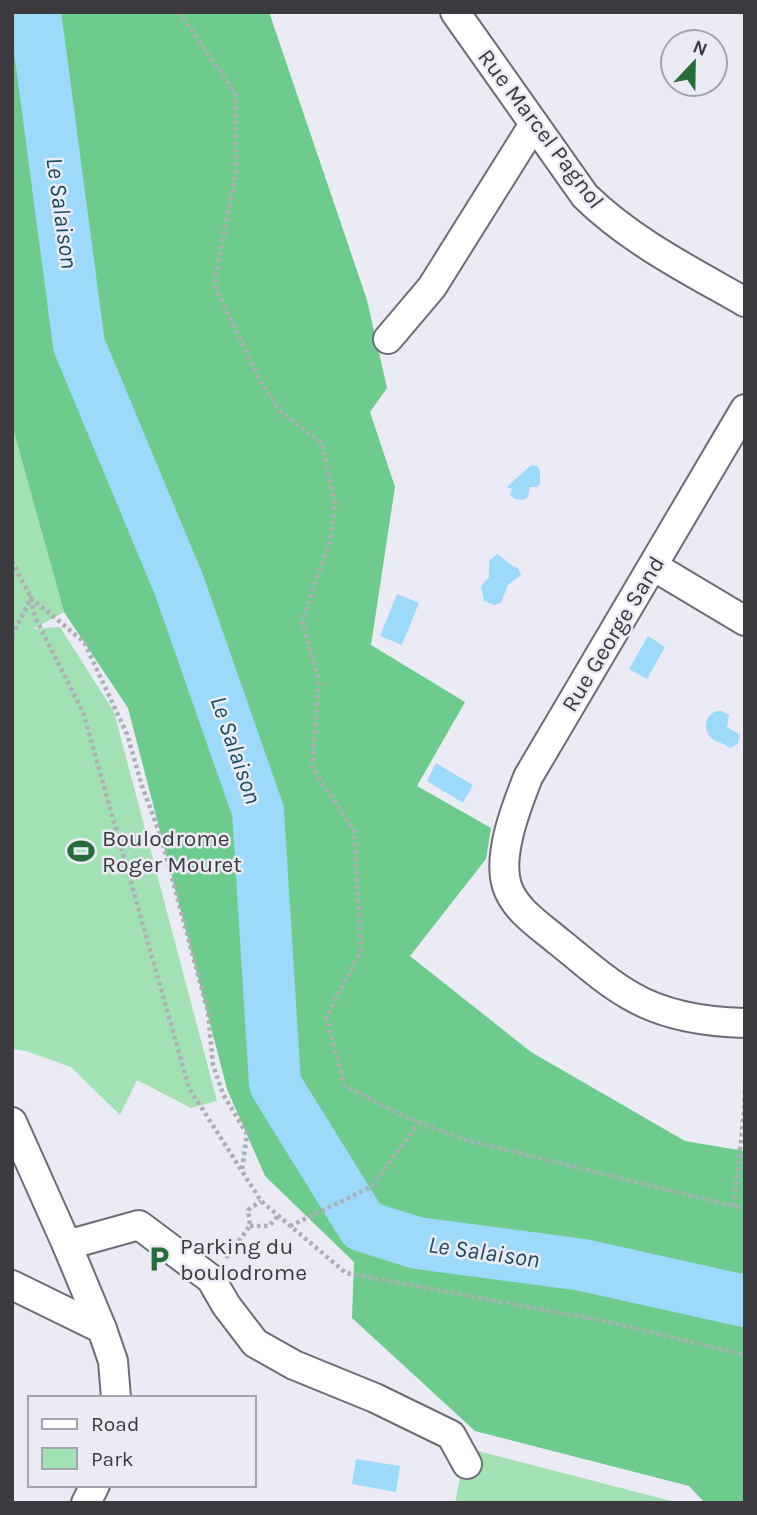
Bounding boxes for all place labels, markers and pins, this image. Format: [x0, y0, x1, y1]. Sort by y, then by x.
place label: Boulodrome Roger Mouret [102, 825, 242, 878]
sports icon: Boulodrome Roger Mouret [66, 836, 96, 866]
place label: Parking du boulodrome [180, 1233, 307, 1286]
parking icon: Parking du boulodrome [144, 1244, 174, 1274]

